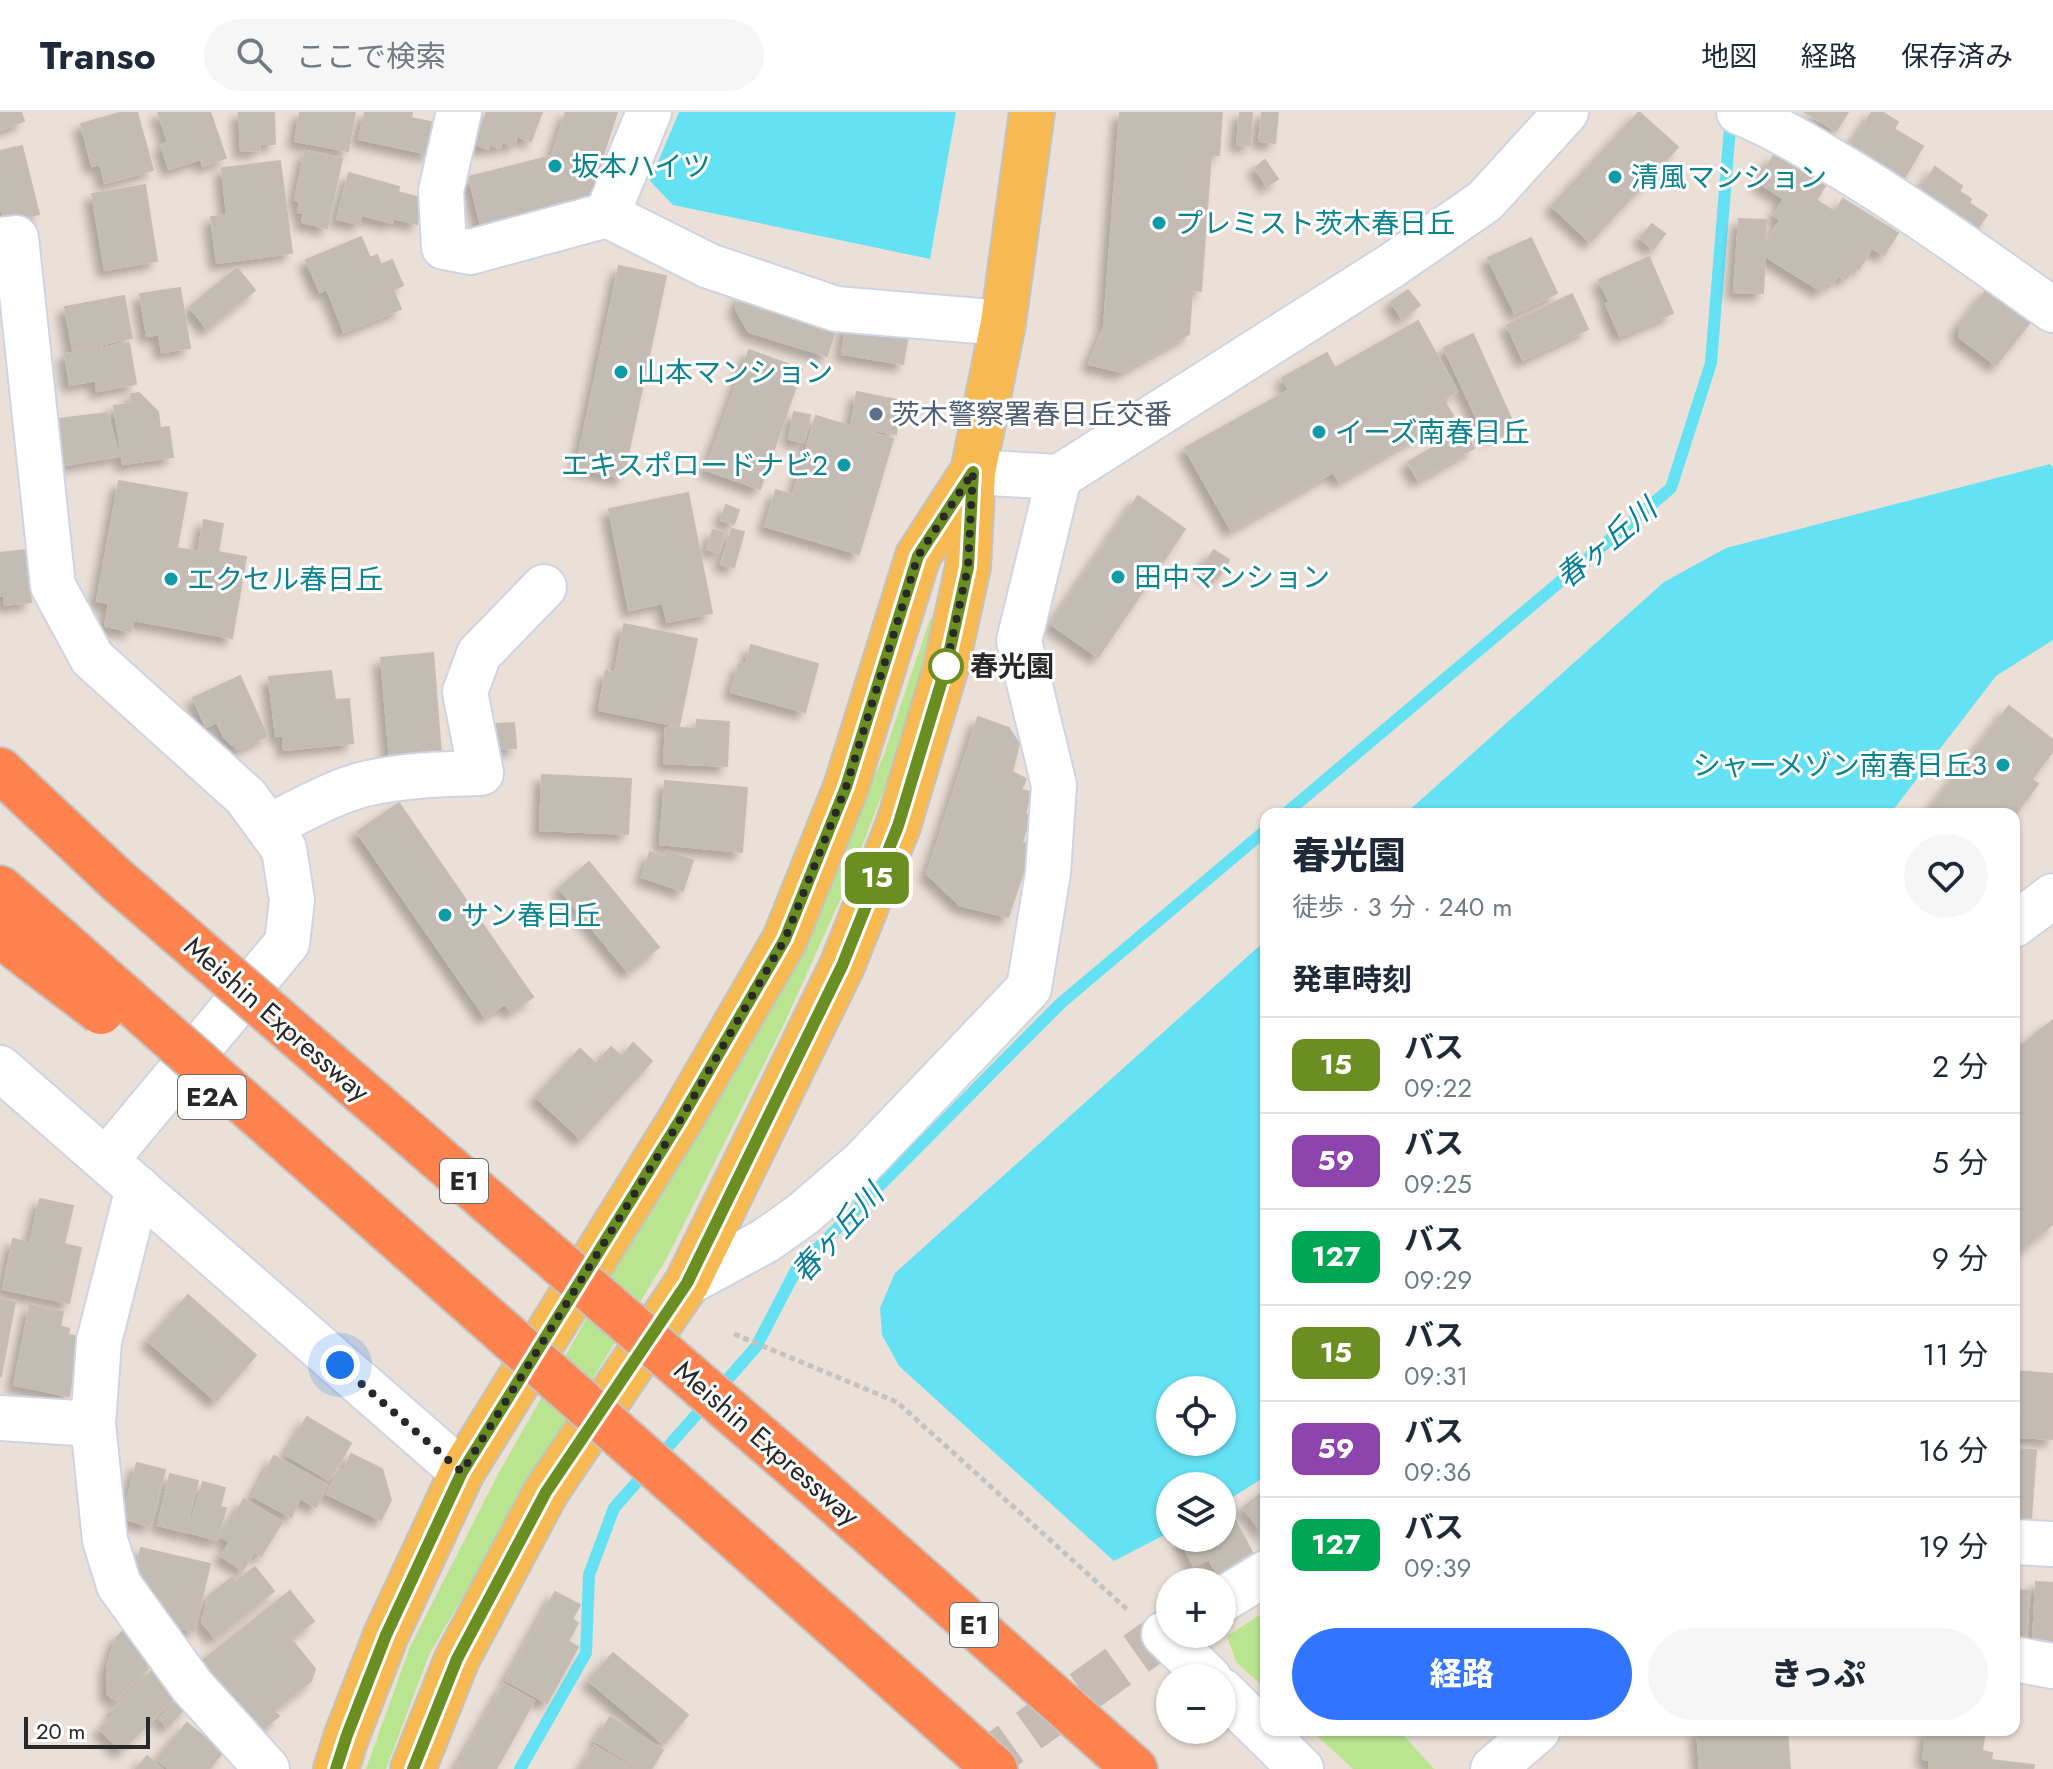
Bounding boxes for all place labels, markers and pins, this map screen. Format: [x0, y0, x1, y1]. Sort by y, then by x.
place label: 坂本ハイツ [571, 146, 710, 187]
marker: 坂本ハイツ [546, 157, 564, 175]
place label: 清風マンション [1631, 157, 1827, 198]
marker: 清風マンション [1606, 168, 1624, 186]
place label: プレミスト茨木春日丘 [1175, 203, 1455, 244]
marker: プレミスト茨木春日丘 [1150, 214, 1168, 232]
place label: 山本マンション [637, 352, 833, 393]
marker: 山本マンション [612, 363, 630, 381]
place label: 茨木警察署春日丘交番 [892, 394, 1172, 435]
marker: 茨木警察署春日丘交番 [867, 405, 885, 423]
place label: イーズ南春日丘 [1335, 412, 1530, 453]
marker: イーズ南春日丘 [1310, 423, 1328, 441]
place label: エキスポロードナビ2 [561, 445, 828, 486]
marker: エキスポロードナビ2 [835, 456, 853, 474]
place label: 田中マンション [1134, 557, 1330, 598]
place label: エクセル春日丘 [187, 559, 383, 600]
marker: 田中マンション [1109, 568, 1127, 586]
marker: エクセル春日丘 [162, 570, 180, 588]
place label: 春光園 [970, 646, 1054, 687]
marker: 春光園 [929, 649, 963, 683]
place label: シャーメゾン南春日丘3 [1693, 745, 1987, 786]
marker: シャーメゾン南春日丘3 [1994, 756, 2012, 774]
place label: サン春日丘 [461, 895, 601, 936]
marker: サン春日丘 [436, 906, 454, 924]

